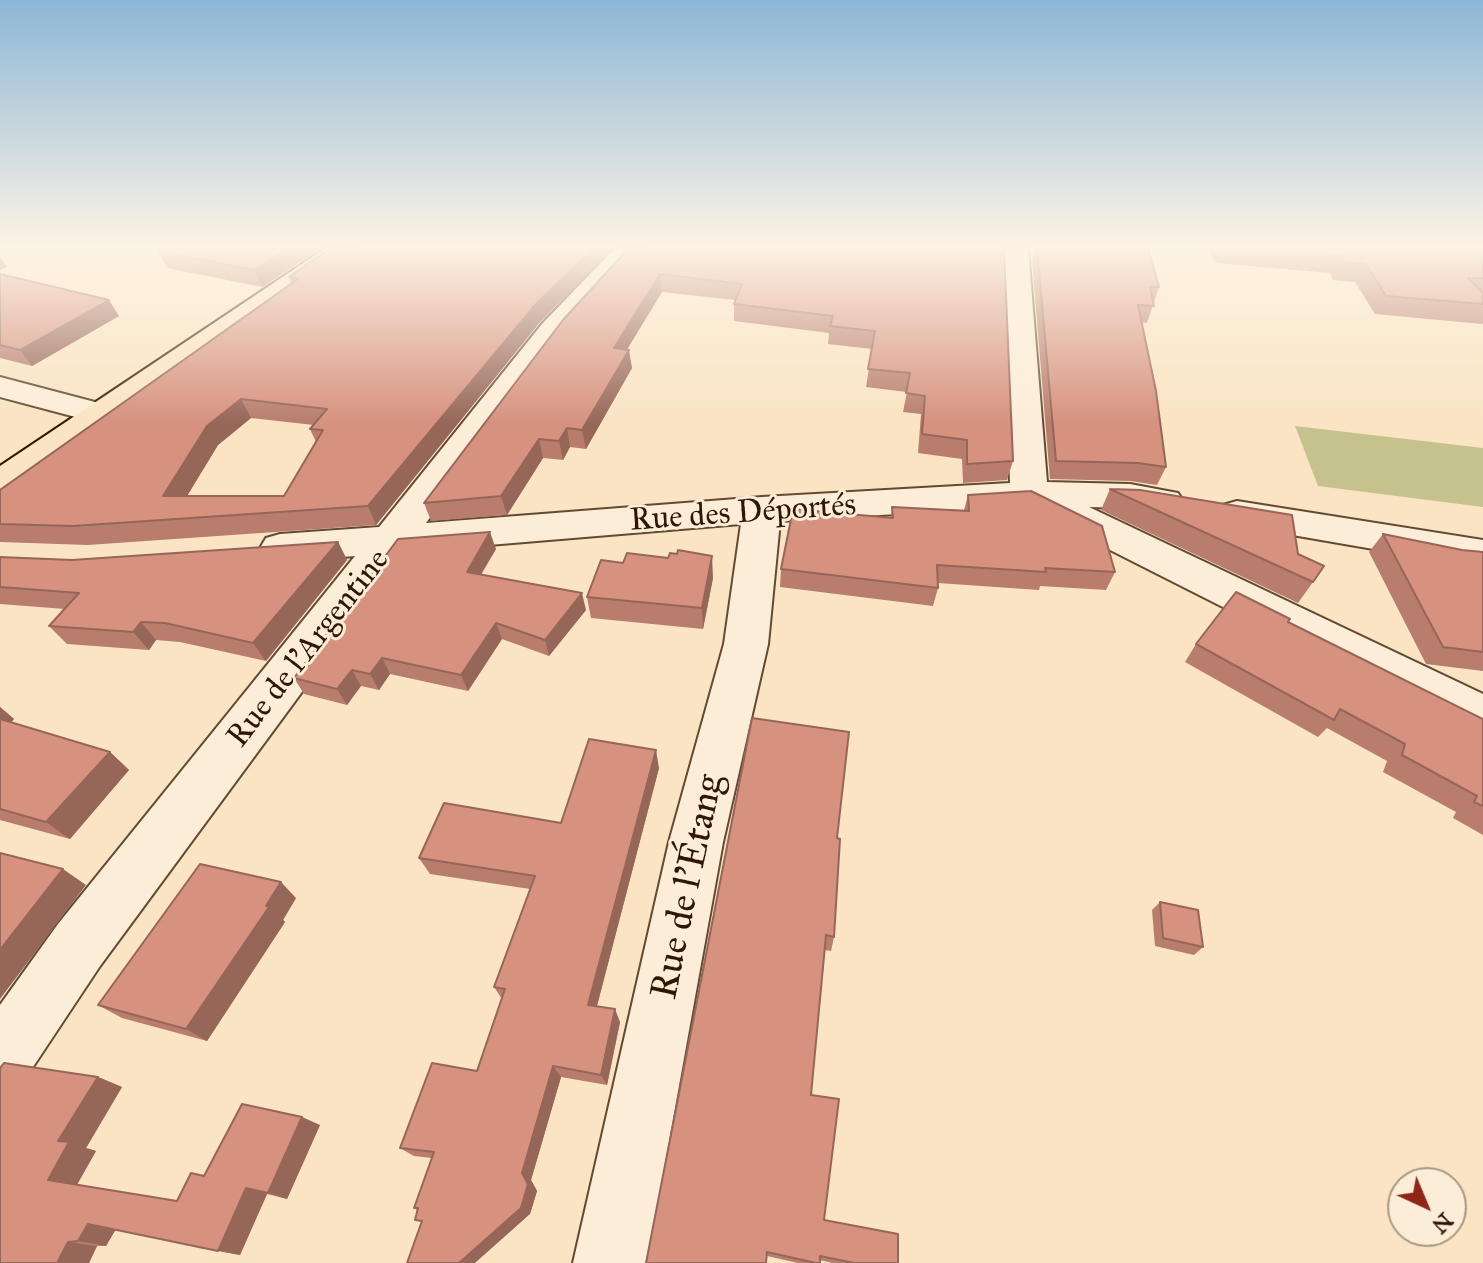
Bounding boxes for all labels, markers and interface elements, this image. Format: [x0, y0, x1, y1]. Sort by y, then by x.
street label: Rue des Déportés [629, 487, 857, 541]
street label: Rue de l'Argentine [220, 542, 398, 756]
street label: Rue de l'Étang [643, 771, 735, 1003]
north arrow [1387, 1167, 1467, 1247]
text: N [1427, 1207, 1459, 1239]

